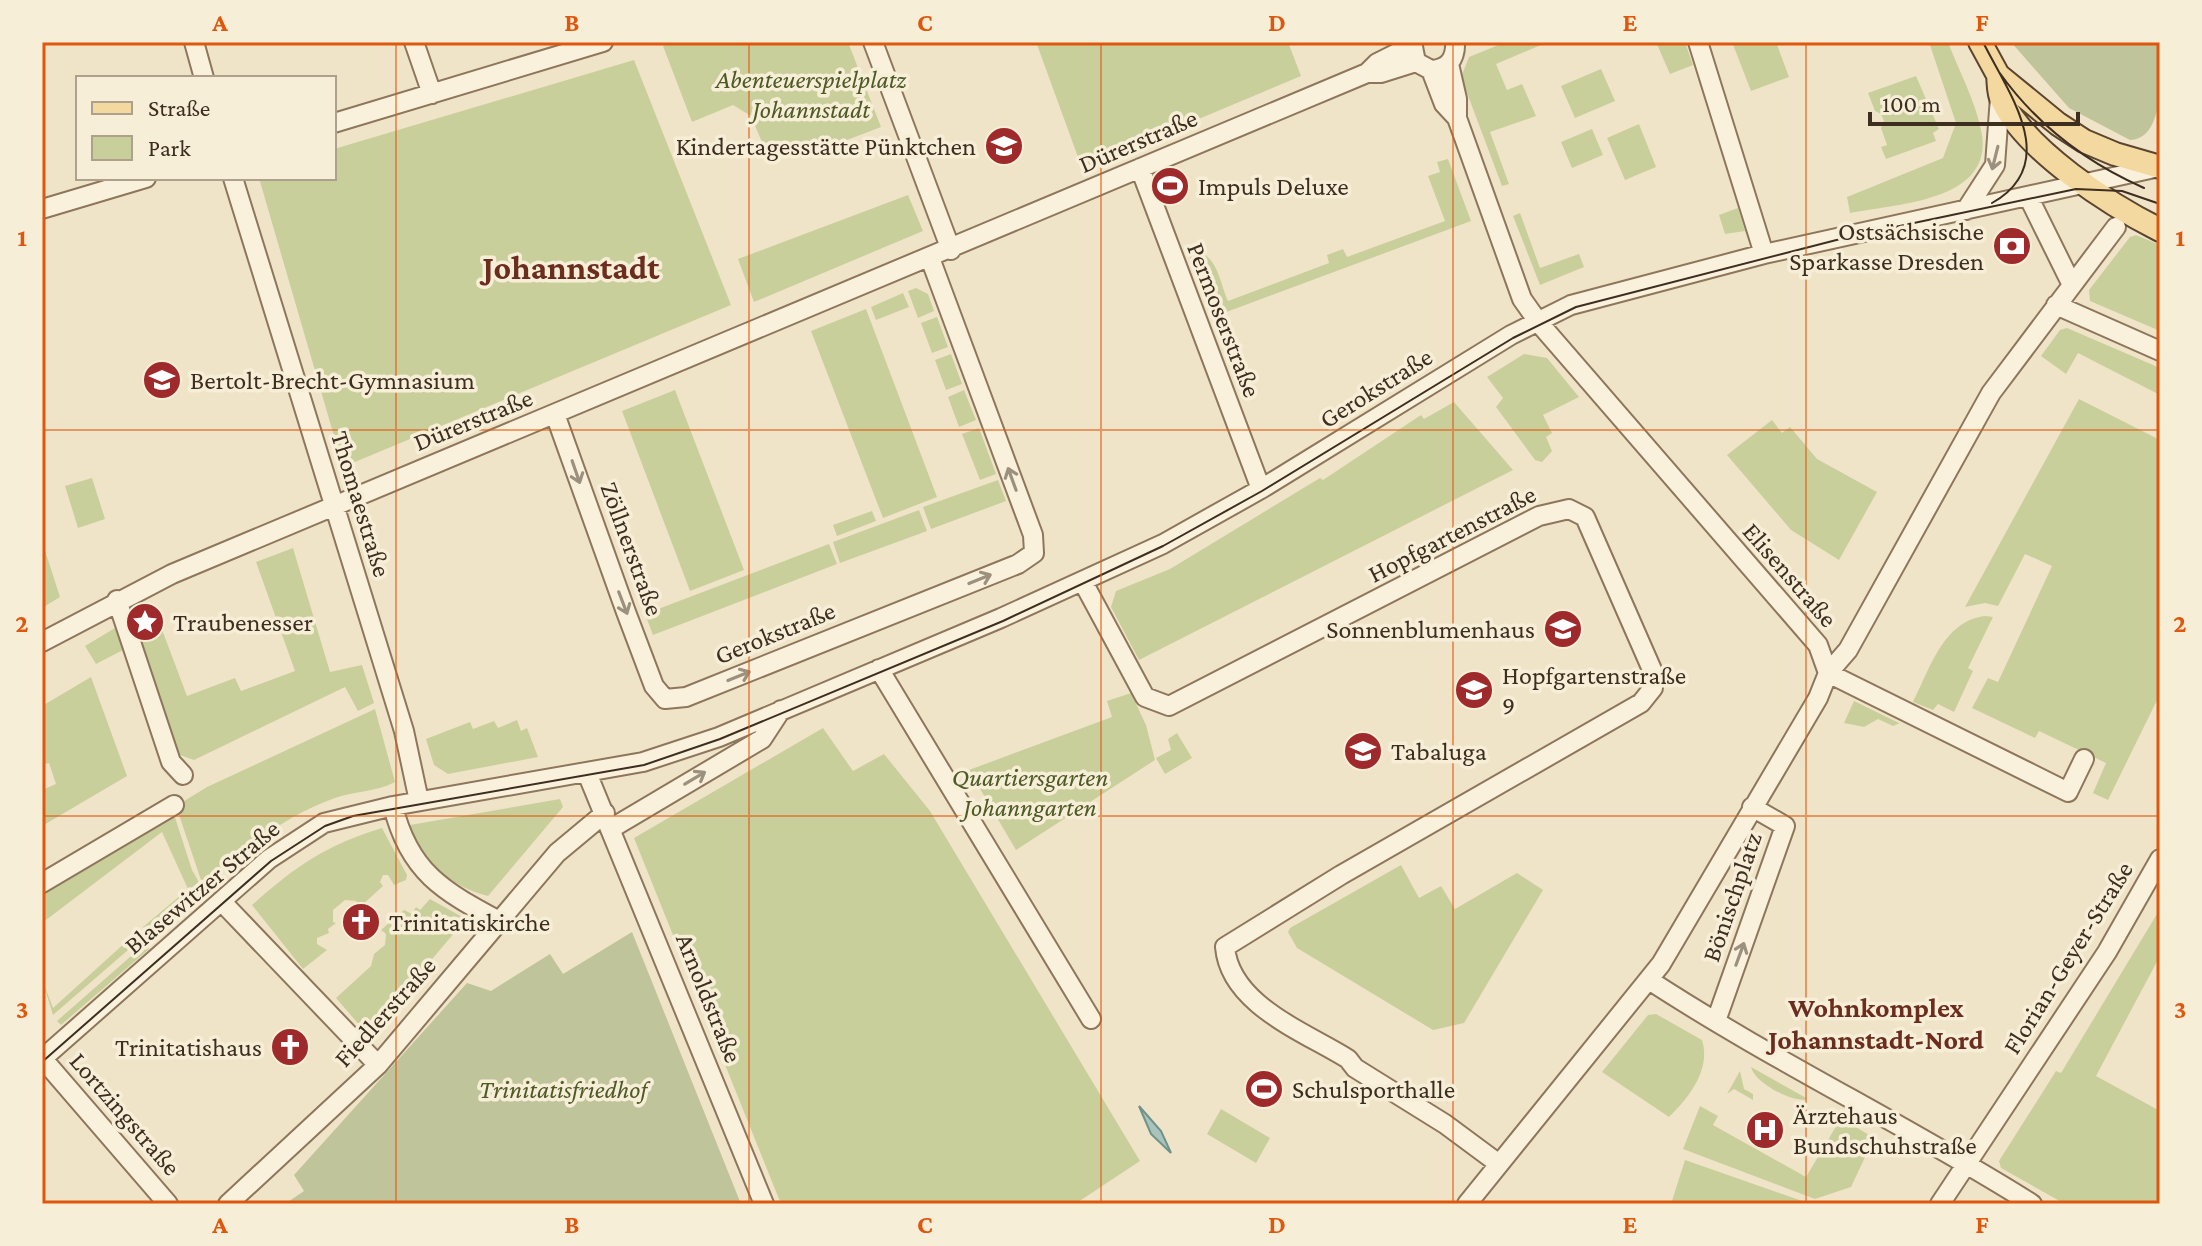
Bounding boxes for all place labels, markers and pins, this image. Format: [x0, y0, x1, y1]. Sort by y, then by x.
school or university icon: Kindertagesstätte Pünktchen [983, 125, 1025, 167]
place label: Kindertagesstätte Pünktchen [676, 132, 976, 161]
sports icon: Impuls Deluxe [1149, 165, 1191, 207]
place label: Impuls Deluxe [1198, 172, 1349, 201]
place label: Ostsächsische Sparkasse Dresden [1789, 217, 1984, 276]
bank icon: Ostsächsische Sparkasse Dresden [1991, 225, 2033, 267]
school or university icon: Bertolt-Brecht-Gymnasium [141, 359, 183, 401]
place label: Bertolt-Brecht-Gymnasium [190, 366, 475, 395]
place icon: Traubenesser [124, 601, 166, 643]
place label: Traubenesser [173, 608, 313, 637]
school or university icon: Sonnenblumenhaus [1542, 608, 1584, 650]
place label: Sonnenblumenhaus [1326, 615, 1535, 644]
place label: Hopfgartenstraße 9 [1502, 661, 1686, 720]
school or university icon: Hopfgartenstraße 9 [1453, 669, 1495, 711]
school or university icon: Tabaluga [1342, 730, 1384, 772]
place label: Tabaluga [1391, 737, 1487, 766]
church icon: Trinitatiskirche [340, 901, 382, 943]
place label: Trinitatiskirche [389, 908, 550, 937]
church icon: Trinitatishaus [269, 1026, 311, 1068]
place label: Trinitatishaus [115, 1033, 262, 1062]
sports icon: Schulsporthalle [1243, 1068, 1285, 1110]
place label: Schulsporthalle [1292, 1075, 1455, 1104]
place label: Ärztehaus Bundschuhstraße [1793, 1101, 1977, 1160]
hospital icon: Ärztehaus Bundschuhstraße [1744, 1109, 1786, 1151]

